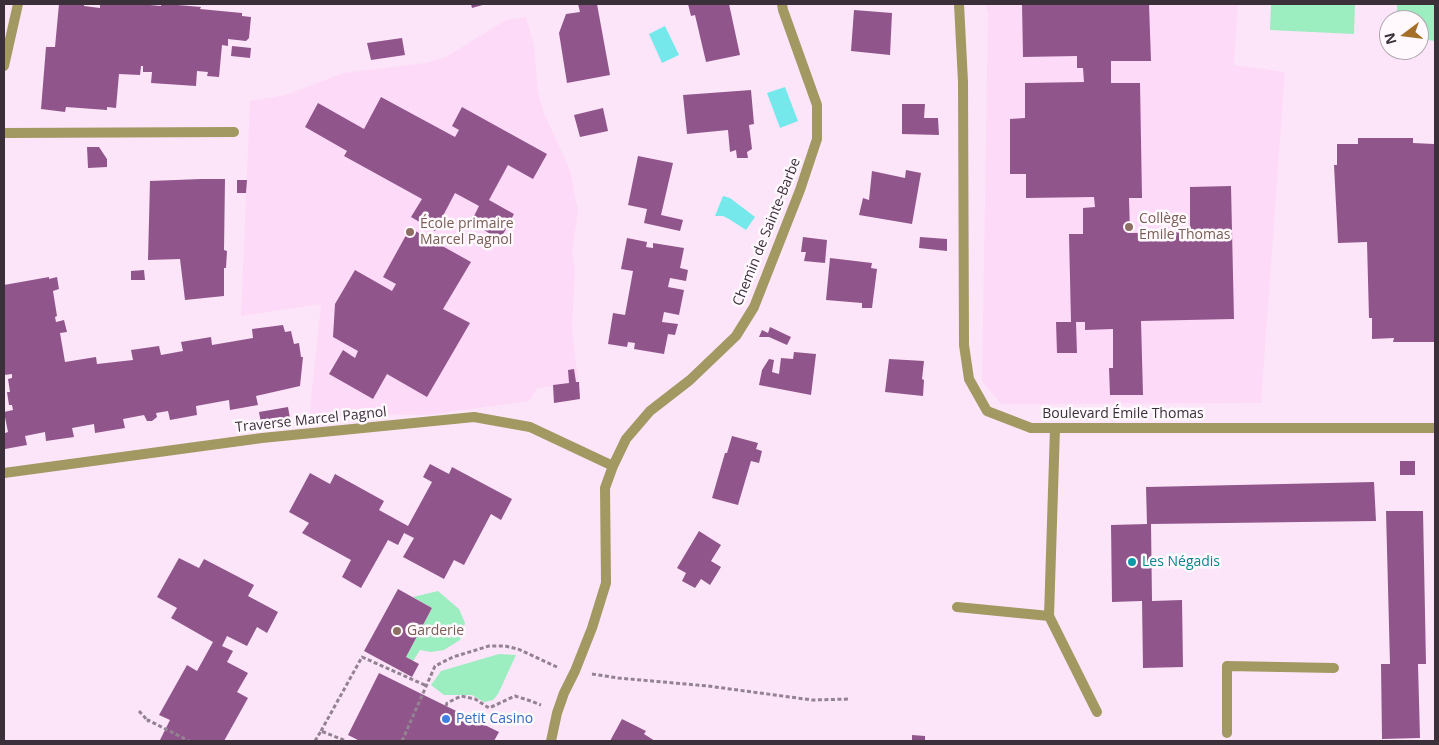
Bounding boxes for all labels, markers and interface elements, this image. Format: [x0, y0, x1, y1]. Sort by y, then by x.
north arrow [1379, 10, 1429, 60]
text: N [1379, 31, 1401, 47]
street label: Chemin de Sainte-Barbe [730, 156, 804, 308]
place label: Collège Emile Thomas [1139, 211, 1230, 243]
place label: École primaire Marcel Pagnol [420, 216, 514, 248]
marker: Collège Emile Thomas [1123, 221, 1135, 233]
marker: École primaire Marcel Pagnol [404, 226, 416, 238]
street label: Traverse Marcel Pagnol [234, 404, 388, 436]
street label: Boulevard Émile Thomas [1042, 406, 1204, 422]
place label: Les Négadis [1142, 554, 1220, 570]
marker: Les Négadis [1126, 556, 1138, 568]
place label: Garderie [407, 623, 464, 639]
marker: Garderie [391, 625, 403, 637]
place label: Petit Casino [456, 711, 533, 727]
marker: Petit Casino [440, 713, 452, 725]

